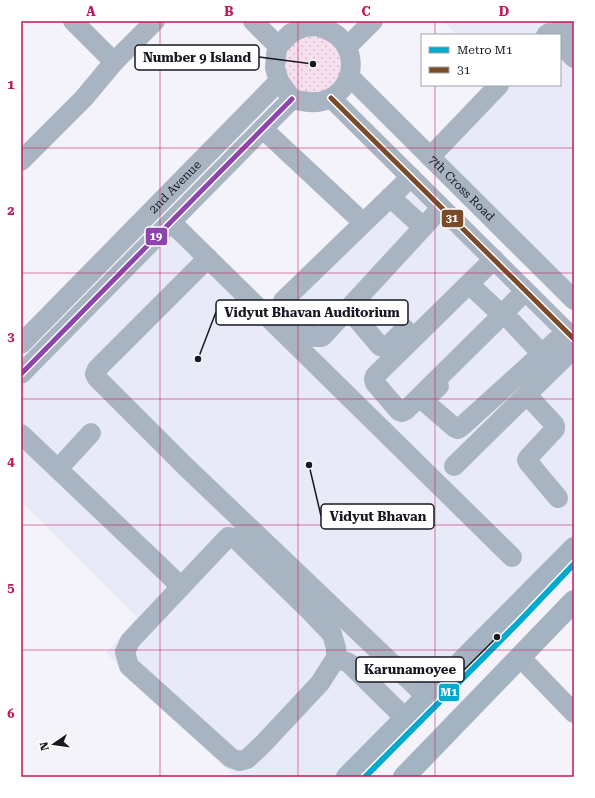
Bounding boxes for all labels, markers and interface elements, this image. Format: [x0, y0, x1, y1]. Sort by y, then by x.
text: A [86, 4, 96, 19]
text: B [224, 4, 234, 19]
text: C [361, 4, 371, 19]
text: D [499, 4, 509, 19]
legend [421, 34, 561, 86]
text: Metro M1 [457, 43, 513, 57]
callout: Number 9 Island [135, 45, 259, 70]
text: Number 9 Island [143, 50, 251, 65]
text: 31 [457, 63, 471, 77]
text: 1 [7, 77, 15, 92]
street label: 7th Cross Road [426, 153, 498, 224]
street label: 2nd Avenue [146, 157, 204, 216]
text: 2 [7, 203, 15, 218]
line badge: 31 [441, 209, 464, 228]
text: 31 [446, 212, 458, 225]
line badge: 19 [145, 227, 168, 246]
text: 19 [150, 230, 162, 243]
callout: Vidyut Bhavan Auditorium [216, 300, 408, 325]
text: Vidyut Bhavan Auditorium [224, 305, 400, 320]
text: 3 [7, 329, 15, 344]
text: 4 [7, 454, 15, 469]
callout: Vidyut Bhavan [321, 504, 434, 529]
text: Vidyut Bhavan [330, 509, 427, 524]
text: 5 [7, 580, 15, 595]
callout: Karunamoyee [356, 657, 464, 682]
text: Karunamoyee [364, 662, 456, 677]
line badge: M1 [438, 683, 460, 702]
text: M1 [441, 686, 457, 699]
text: 6 [7, 706, 15, 721]
north arrow [34, 724, 74, 764]
text: N [37, 740, 52, 752]

